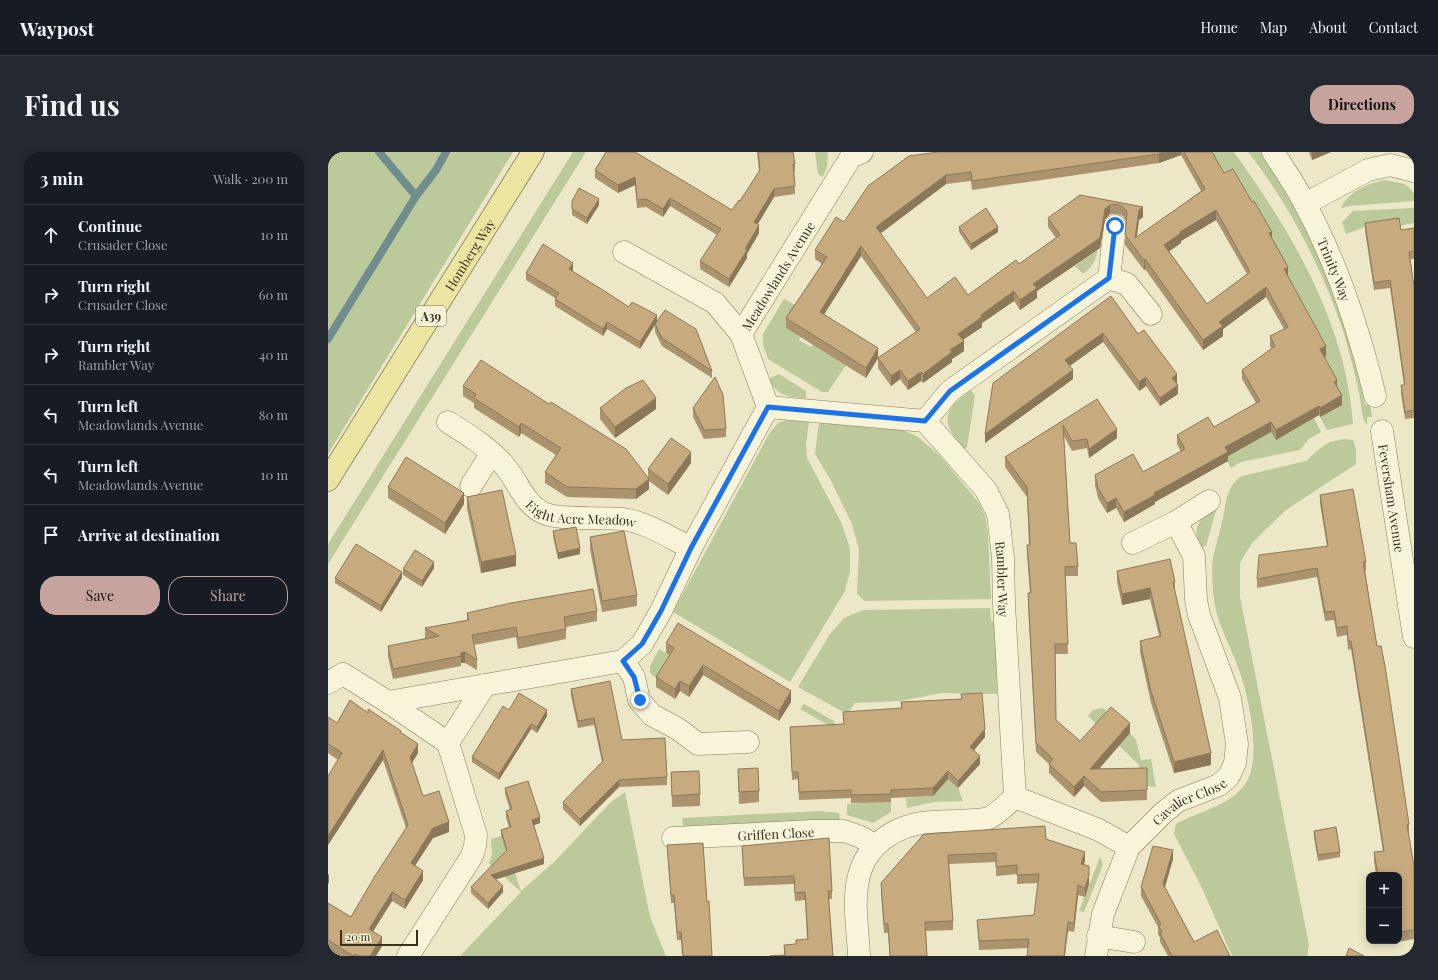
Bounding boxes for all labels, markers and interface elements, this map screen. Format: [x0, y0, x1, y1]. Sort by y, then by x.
text: Waypost [20, 15, 94, 41]
text: Home [1200, 18, 1238, 37]
text: Map [1260, 18, 1287, 37]
text: About [1309, 18, 1347, 37]
text: Contact [1369, 18, 1418, 37]
button: Directions [1310, 85, 1414, 124]
text: Find us [24, 86, 120, 123]
text: 3 min [40, 167, 83, 189]
text: Walk · 200 m [213, 170, 288, 187]
street label: Homberg Way [440, 215, 498, 294]
text: Continue [78, 216, 142, 236]
street label: Meadowlands Avenue [737, 217, 818, 333]
route start [1106, 217, 1124, 235]
icon: ahead [40, 224, 62, 246]
text: 10 m [261, 226, 288, 243]
street label: Trinity Way [1314, 235, 1355, 304]
text: Crusader Close [78, 236, 168, 253]
text: Turn right [78, 276, 151, 296]
icon: right [40, 284, 62, 306]
text: 60 m [259, 286, 288, 303]
text: Crusader Close [78, 296, 168, 313]
road number: A39 [416, 306, 446, 326]
text: Turn right [78, 336, 151, 356]
icon: right [40, 344, 62, 366]
text: 40 m [259, 346, 288, 363]
text: Rambler Way [78, 356, 154, 373]
text: Turn left [78, 396, 139, 416]
icon: left [40, 404, 62, 426]
text: 80 m [259, 406, 288, 423]
text: Meadowlands Avenue [78, 416, 203, 433]
street label: Feversham Avenue [1376, 443, 1409, 554]
text: Turn left [78, 456, 139, 476]
icon: left [40, 464, 62, 486]
text: 10 m [261, 466, 288, 483]
text: Meadowlands Avenue [78, 476, 203, 493]
street label: Eight Acre Meadow [523, 496, 638, 530]
icon: arrive [40, 524, 62, 546]
text: Arrive at destination [78, 525, 220, 545]
street label: Rambler Way [993, 540, 1013, 618]
button: Save [40, 576, 160, 615]
button: Share [168, 576, 288, 615]
route end [631, 691, 649, 709]
street label: Cavalier Close [1148, 774, 1230, 828]
street label: Griffen Close [737, 822, 815, 843]
map controls [1366, 872, 1402, 944]
button: + [1366, 872, 1402, 908]
button: − [1366, 908, 1402, 944]
scale bar [340, 928, 418, 947]
text: 20 m [346, 929, 370, 944]

